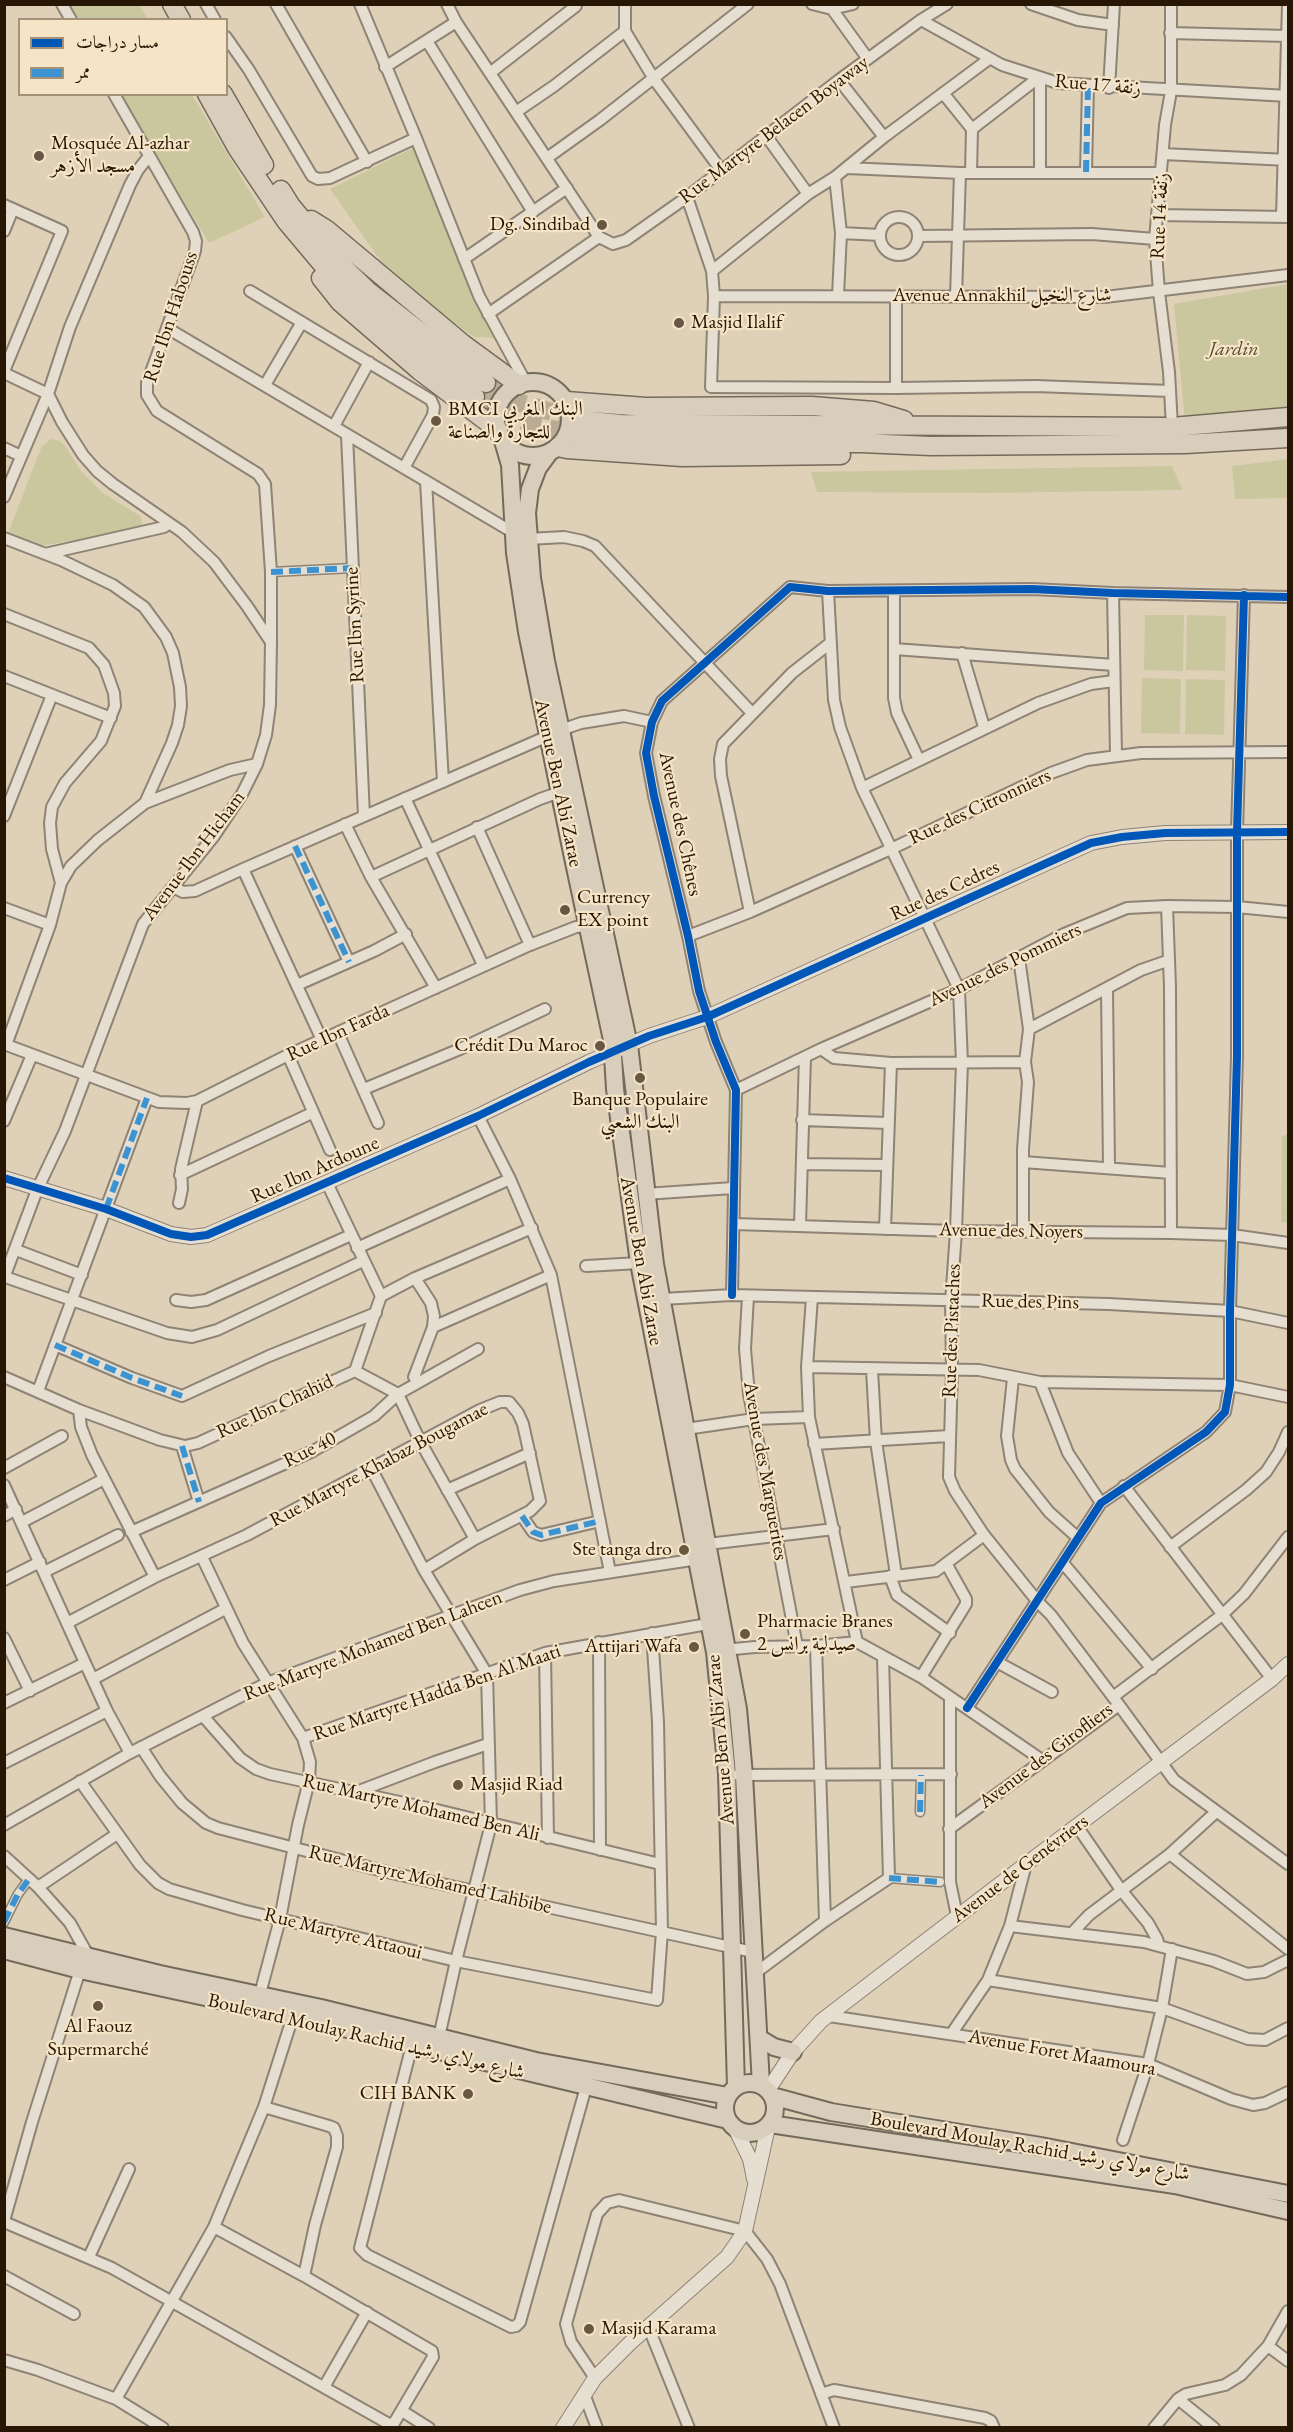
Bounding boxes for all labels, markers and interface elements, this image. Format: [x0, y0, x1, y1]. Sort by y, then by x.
legend [18, 18, 228, 96]
text: مسار دراجات [76, 30, 159, 53]
street label: Rue Martyre Belacen Boyaway [674, 51, 874, 209]
text: ممر [76, 60, 90, 83]
street label: Rue 17 زنقة [1054, 69, 1142, 101]
place label: Mosquée Al-azhar مسجد الأزهر [51, 132, 190, 179]
marker: Mosquée Al-azhar مسجد الأزهر [32, 149, 46, 163]
street label: Rue 14 زنقة [1146, 172, 1174, 260]
place label: Dg. Sindibad [490, 213, 590, 237]
marker: Dg. Sindibad [595, 218, 609, 232]
street label: Rue Ibn Habouss [139, 249, 203, 385]
street label: Avenue Annakhil شارع النخيل [892, 284, 1112, 308]
place label: Masjid Ilalif [691, 311, 782, 335]
marker: Masjid Ilalif [672, 316, 686, 330]
park label: Jardin [1209, 338, 1259, 362]
place label: BMCI البنك المغربي للتجارة والصناعة [448, 398, 583, 445]
marker: BMCI البنك المغربي للتجارة والصناعة [429, 414, 443, 428]
street label: Rue Ibn Syrine [340, 566, 370, 684]
street label: Avenue Ben Abi Zarae [528, 697, 588, 869]
street label: Avenue des Chênes [653, 750, 707, 898]
street label: Rue des Citronniers [905, 764, 1055, 850]
street label: Avenue Ibn Hicham [137, 786, 251, 926]
street label: Rue des Cedres [887, 855, 1003, 927]
place label: Currency EX point [577, 886, 650, 933]
marker: Currency EX point [558, 903, 572, 917]
street label: Avenue des Pommiers [925, 918, 1085, 1012]
street label: Rue Ibn Farda [283, 999, 393, 1067]
place label: Crédit Du Maroc [454, 1034, 588, 1058]
marker: Crédit Du Maroc [593, 1039, 607, 1053]
marker: Banque Populaire البنك الشعبي [633, 1071, 647, 1085]
place label: Banque Populaire البنك الشعبي [572, 1088, 708, 1135]
street label: Rue Ibn Ardoune [247, 1131, 383, 1209]
street label: Avenue Ben Abi Zarae [614, 1175, 668, 1347]
street label: Avenue des Noyers [939, 1218, 1083, 1244]
street label: Rue des Pistaches [938, 1263, 966, 1399]
street label: Rue des Pins [981, 1289, 1079, 1315]
street label: Rue Ibn Chahid [213, 1369, 337, 1445]
street label: Avenue des Marguerites [737, 1380, 793, 1562]
street label: Rue Martyre Khabaz Bougamae [266, 1397, 492, 1533]
street label: Rue 40 [280, 1427, 340, 1473]
place label: Ste tanga dro [572, 1538, 672, 1562]
marker: Ste tanga dro [677, 1543, 691, 1557]
street label: Rue Martyre Mohamed Ben Lahcen [240, 1585, 506, 1707]
place label: Pharmacie Branes 2 صيدلية برانس [757, 1610, 893, 1657]
marker: Pharmacie Branes 2 صيدلية برانس [738, 1627, 752, 1641]
place label: Attijari Wafa [584, 1635, 682, 1659]
street label: Rue Martyre Hadda Ben Al Maati [310, 1639, 564, 1747]
marker: Attijari Wafa [687, 1640, 701, 1654]
street label: Avenue Ben Abi Zarae [702, 1654, 740, 1826]
street label: Avenue des Girofliers [974, 1698, 1118, 1814]
street label: Rue Martyre Mohamed Ben Ali [300, 1769, 542, 1847]
place label: Masjid Riad [470, 1773, 563, 1797]
marker: Masjid Riad [451, 1778, 465, 1792]
street label: Avenue de Genévriers [947, 1810, 1093, 1928]
street label: Rue Martyre Mohamed Lahbibe [306, 1840, 554, 1920]
street label: Rue Martyre Attaoui [261, 1903, 425, 1965]
street label: Boulevard Moulay Rachid شارع مولاي رشيد [205, 1989, 527, 2085]
marker: Al Faouz Supermarché [91, 1999, 105, 2013]
place label: Al Faouz Supermarché [47, 2015, 149, 2062]
street label: Avenue Foret Maamoura [966, 2025, 1158, 2081]
place label: CIH BANK [360, 2082, 456, 2106]
marker: CIH BANK [461, 2087, 475, 2101]
street label: Boulevard Moulay Rachid شارع مولاي رشيد [868, 2107, 1192, 2187]
place label: Masjid Karama [601, 2317, 716, 2341]
marker: Masjid Karama [582, 2322, 596, 2336]

